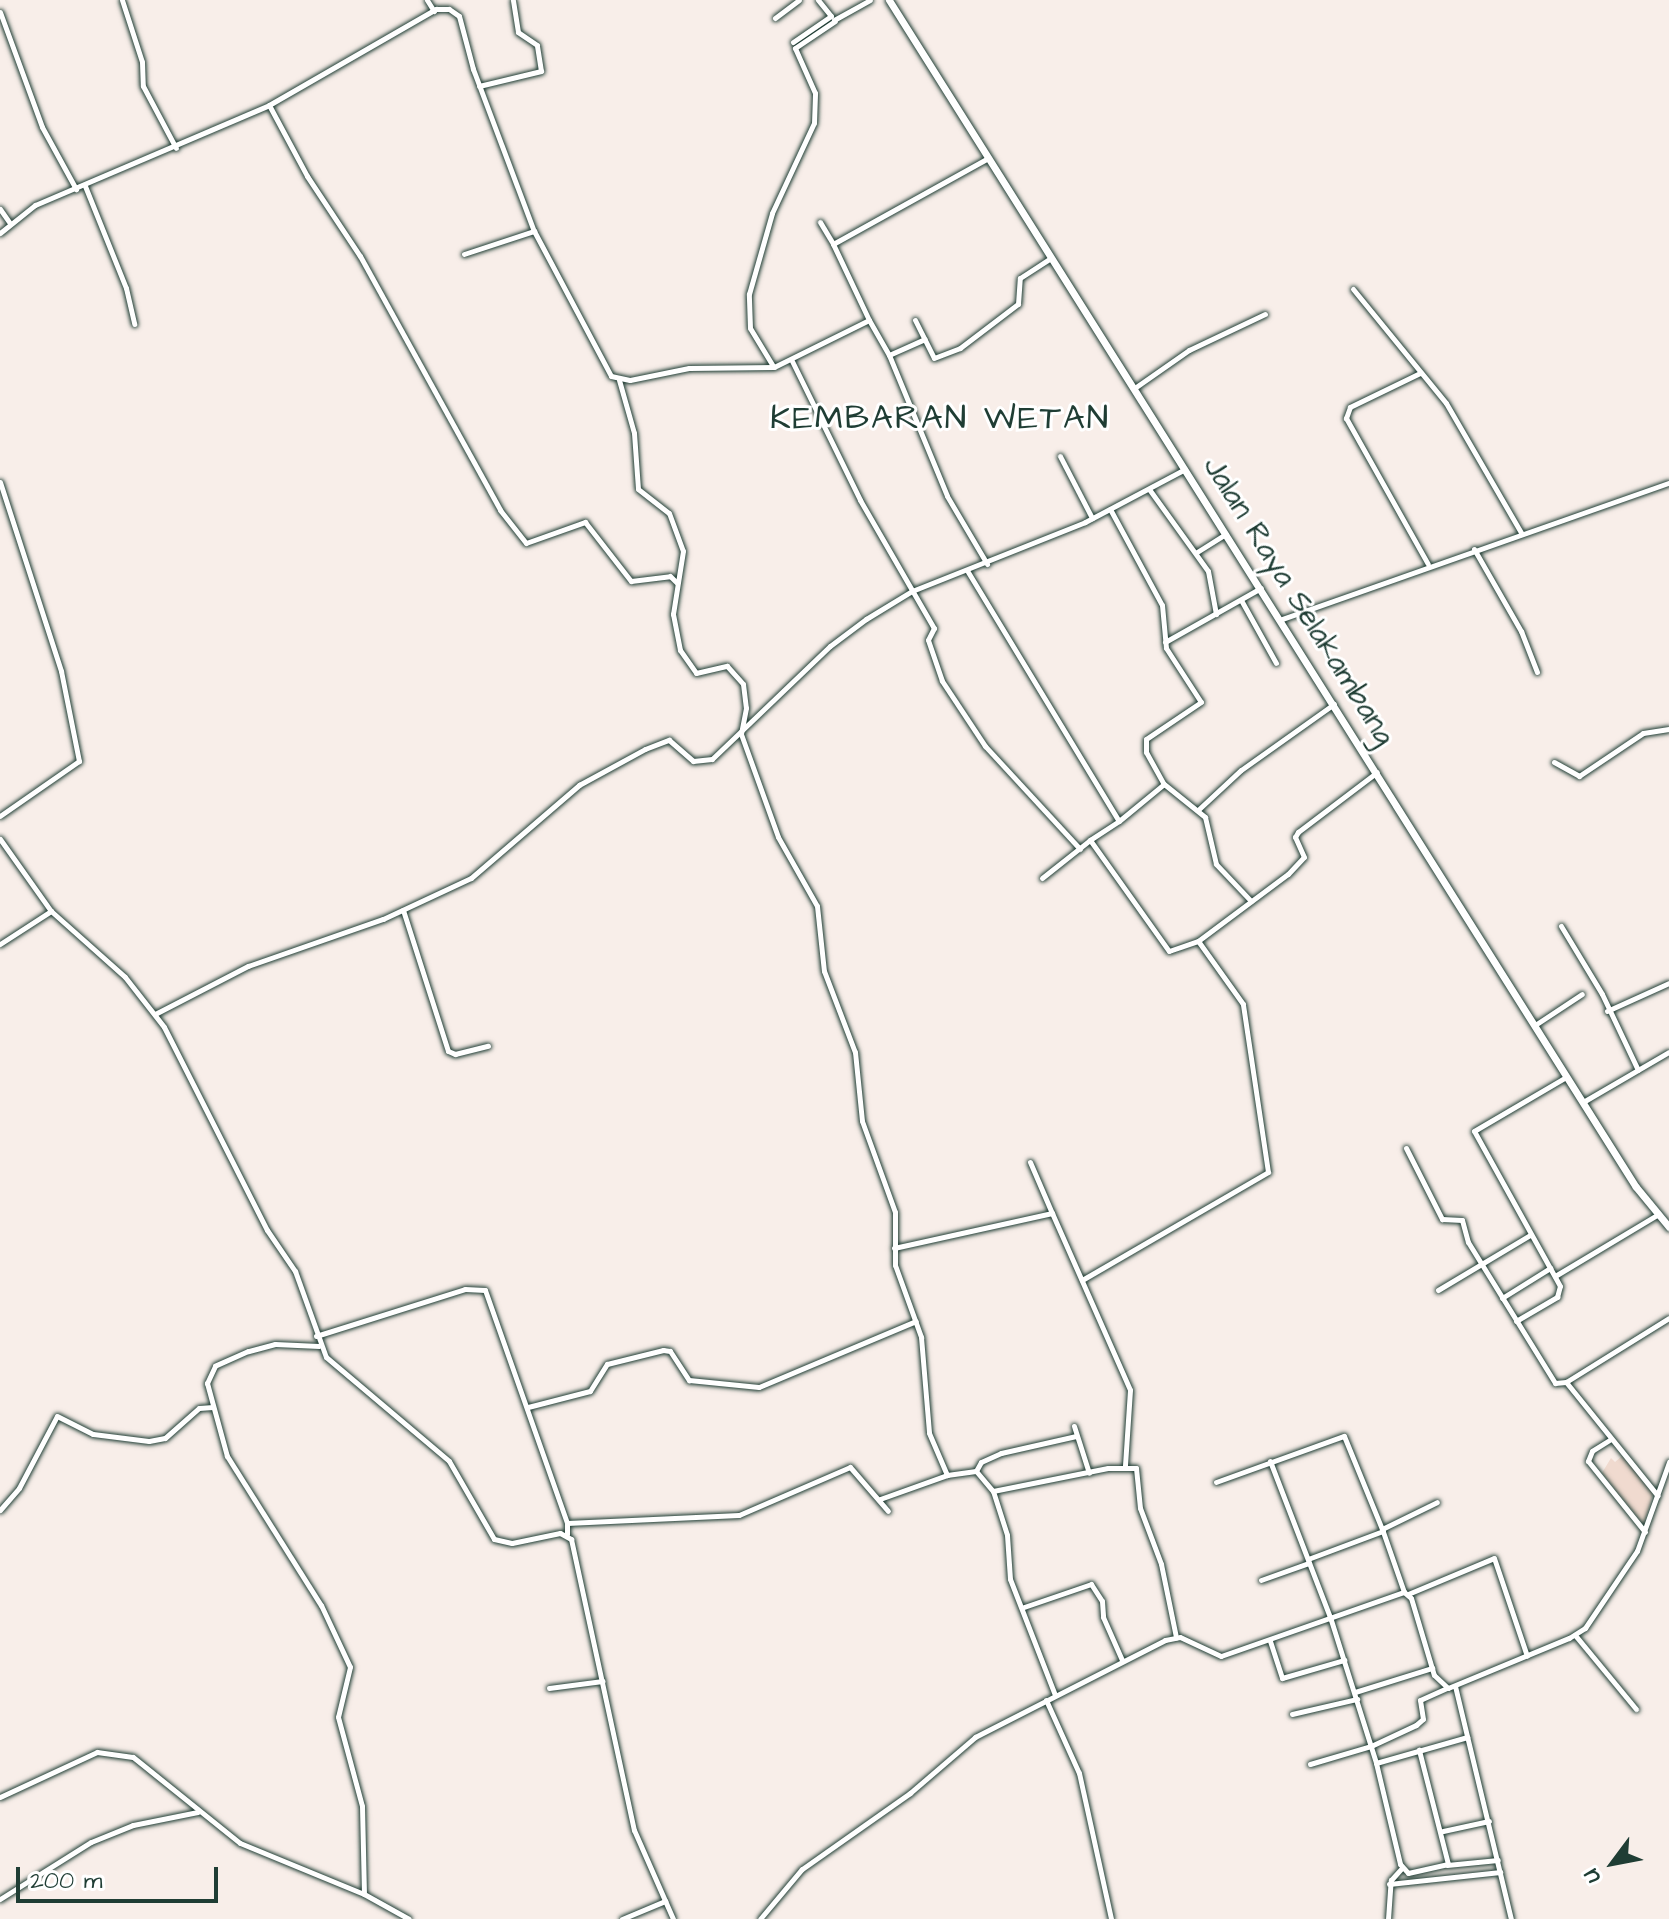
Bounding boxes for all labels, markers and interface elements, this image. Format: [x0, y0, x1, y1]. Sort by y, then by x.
district label: KEMBARAN WETAN [770, 399, 1110, 439]
street label: Jalan Raya Selakambang [1195, 450, 1403, 752]
north arrow [1573, 1823, 1653, 1903]
scale bar [20, 1851, 222, 1901]
text: U [1576, 1863, 1609, 1889]
text: 200 m [30, 1864, 102, 1898]

